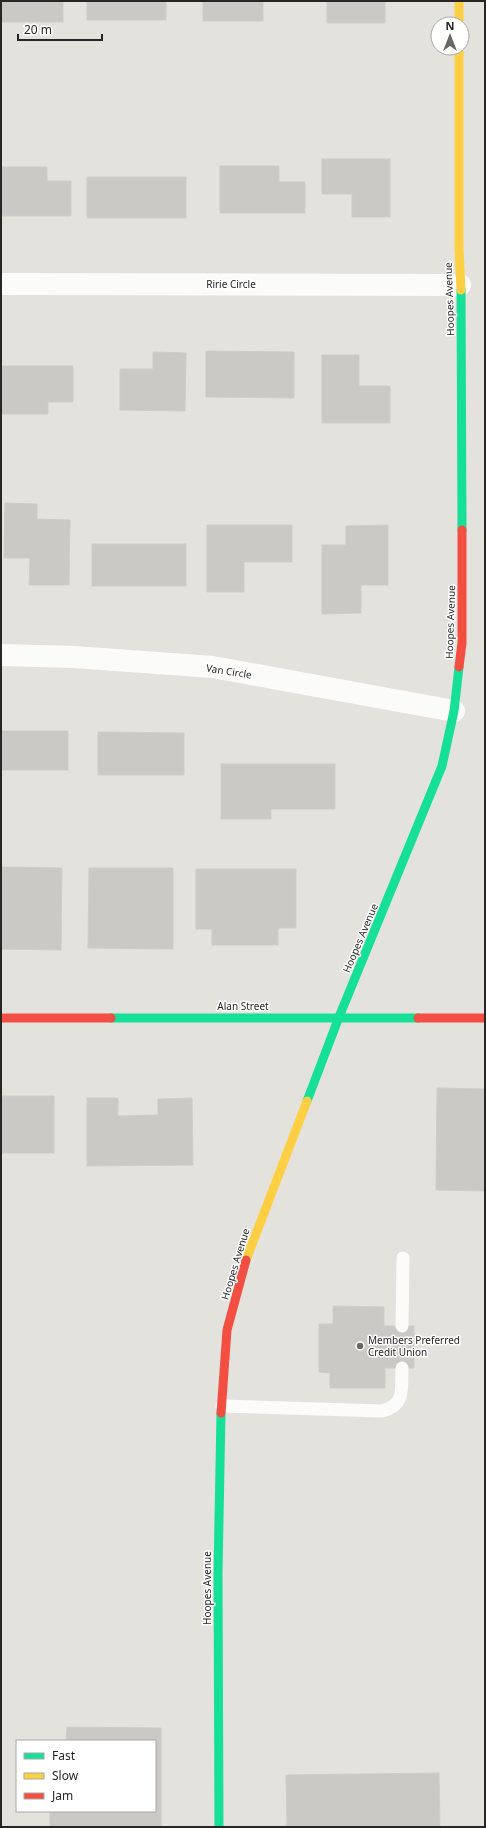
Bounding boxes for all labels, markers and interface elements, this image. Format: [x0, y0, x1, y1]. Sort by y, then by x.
scale bar [18, 16, 102, 42]
north arrow [430, 16, 470, 56]
text: N [446, 18, 454, 33]
text: 20 m [24, 21, 52, 38]
street label: Hoopes Avenue [441, 262, 457, 336]
street label: Ririe Circle [206, 277, 256, 291]
street label: Hoopes Avenue [442, 585, 458, 659]
street label: Van Circle [205, 660, 253, 682]
street label: Hoopes Avenue [339, 901, 381, 975]
street label: Alan Street [217, 999, 269, 1013]
street label: Hoopes Avenue [218, 1226, 253, 1301]
place label: Members Preferred Credit Union [368, 1333, 460, 1359]
marker: Members Preferred Credit Union [355, 1341, 365, 1351]
street label: Hoopes Avenue [200, 1551, 214, 1625]
legend [16, 1740, 156, 1812]
text: Fast [52, 1747, 76, 1764]
text: Slow [52, 1767, 79, 1784]
text: Jam [51, 1787, 73, 1804]

